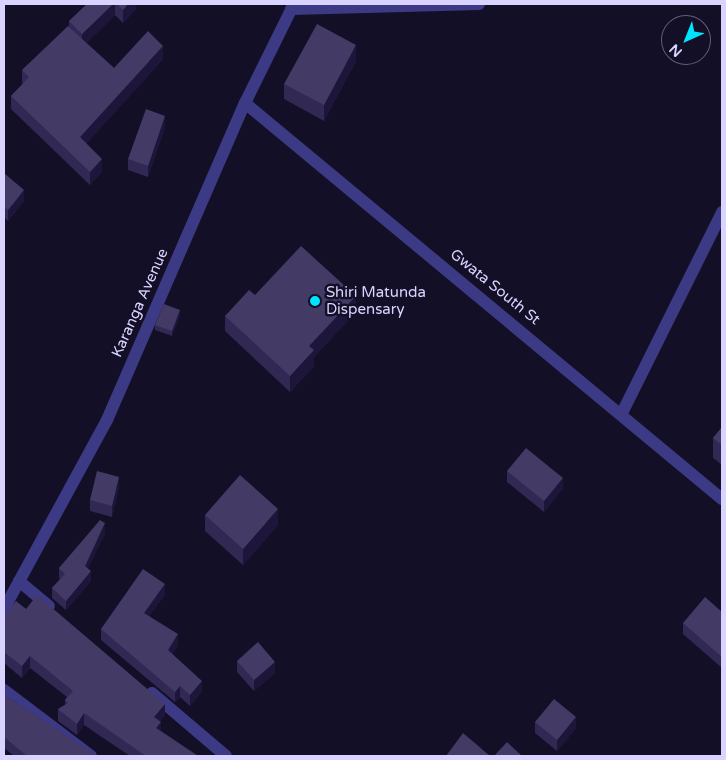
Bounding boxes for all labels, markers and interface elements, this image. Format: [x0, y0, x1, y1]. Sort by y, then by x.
north arrow [661, 15, 711, 65]
text: N [666, 40, 686, 60]
street label: Gwata South St [446, 245, 544, 329]
street label: Karanga Avenue [108, 246, 172, 360]
place label: Shiri Matunda Dispensary [326, 283, 426, 318]
marker: Shiri Matunda Dispensary [308, 294, 322, 308]

